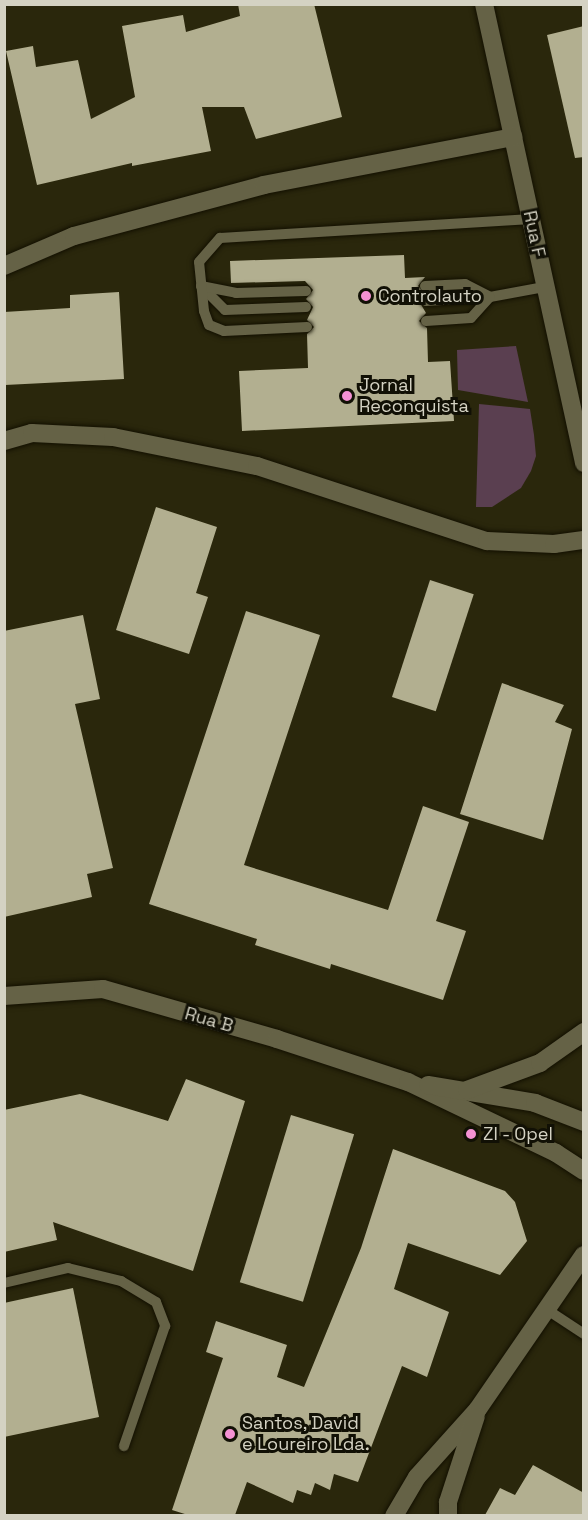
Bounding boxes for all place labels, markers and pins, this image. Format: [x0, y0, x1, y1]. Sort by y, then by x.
place label: Controlauto [378, 285, 482, 307]
marker: Controlauto [359, 289, 373, 303]
place label: Jornal Reconquista [359, 375, 469, 418]
marker: Jornal Reconquista [340, 389, 354, 403]
place label: ZI - Opel [483, 1123, 554, 1145]
marker: ZI - Opel [464, 1127, 478, 1141]
place label: Santos, David e Loureiro Lda. [242, 1413, 369, 1456]
marker: Santos, David e Loureiro Lda. [223, 1427, 237, 1441]

